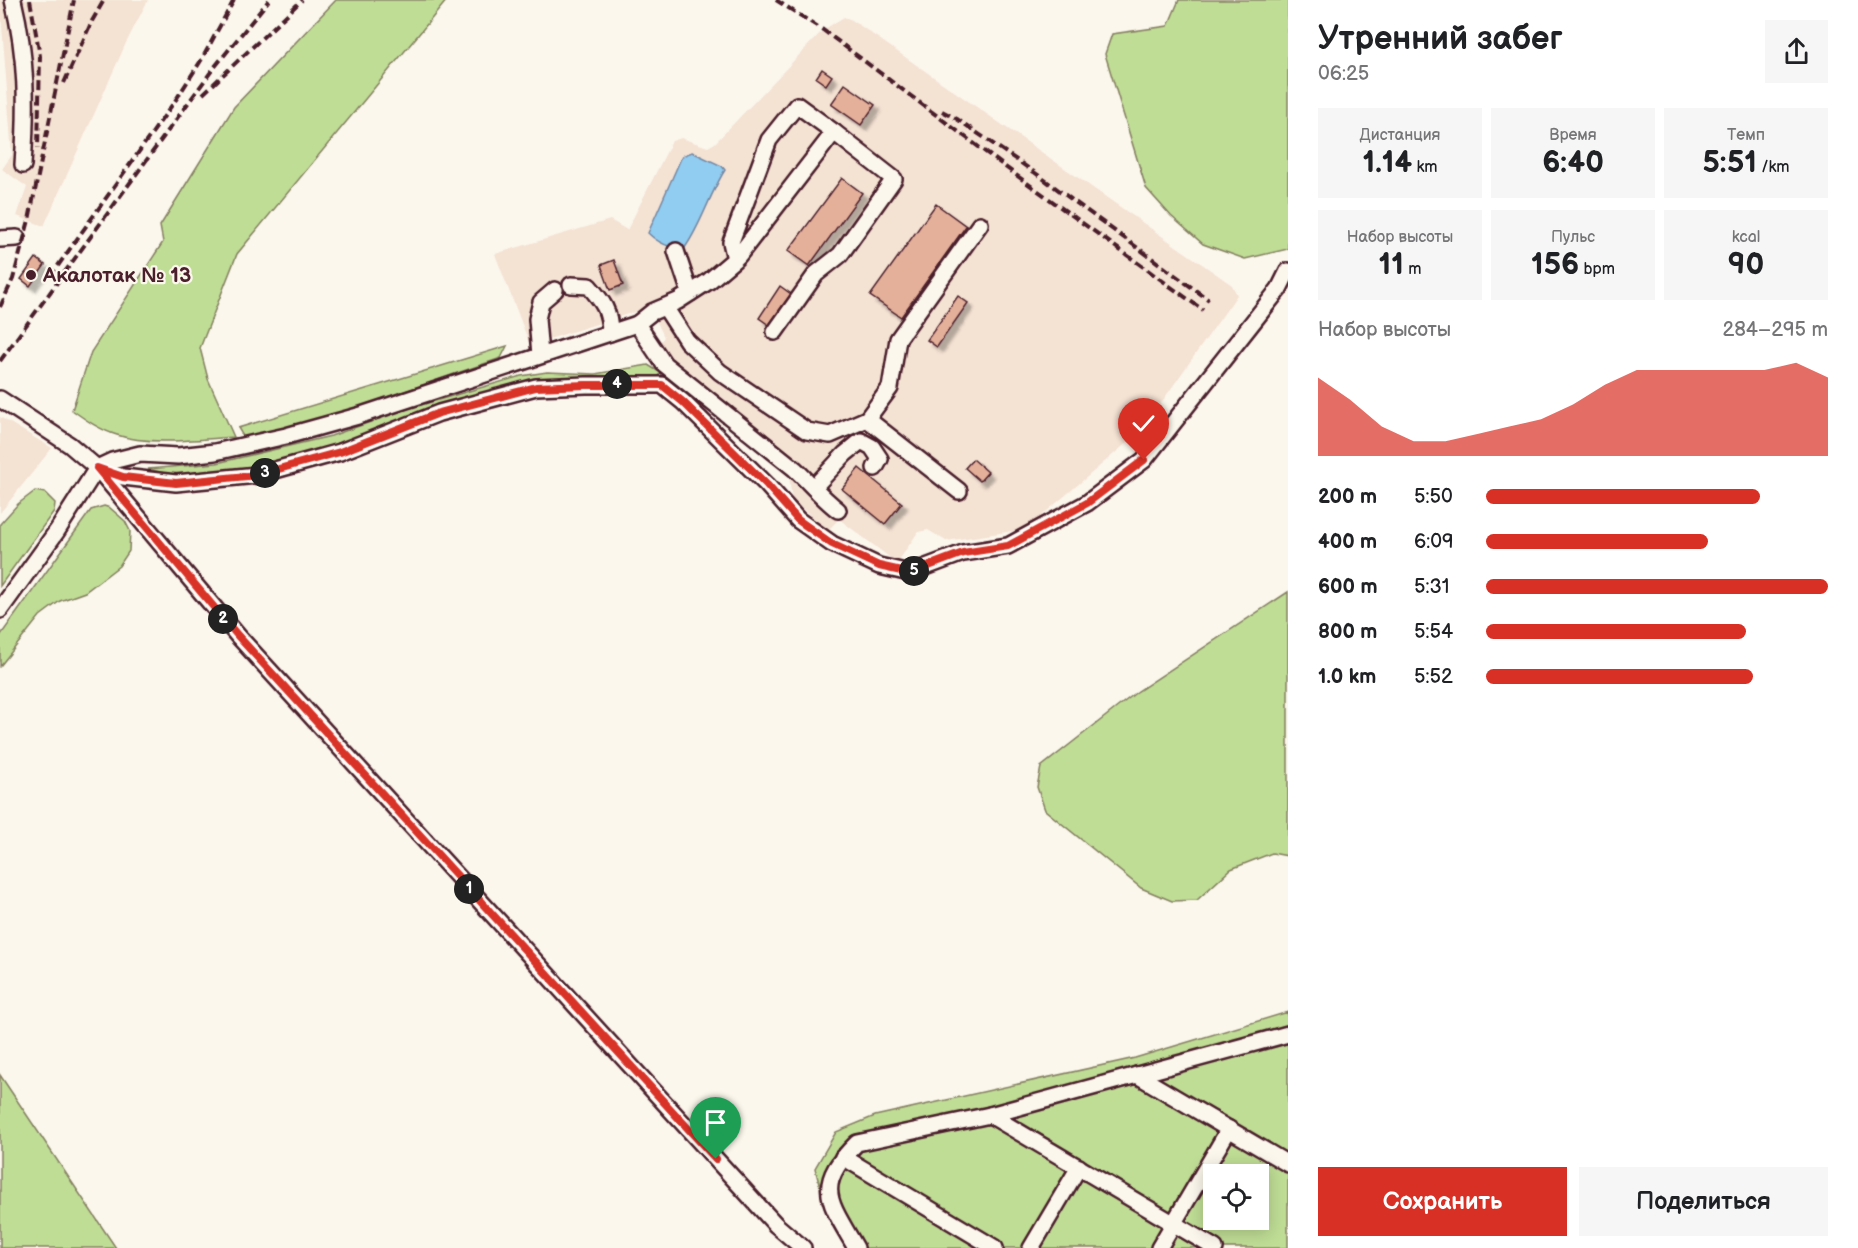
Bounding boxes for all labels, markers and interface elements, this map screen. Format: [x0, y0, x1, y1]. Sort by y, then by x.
text: Утренний забег [1318, 19, 1563, 59]
button: share [1765, 20, 1828, 83]
text: 06:25 [1318, 62, 1369, 86]
text: Дистанция [1360, 126, 1440, 145]
text: Время [1549, 126, 1597, 145]
text: Темп [1727, 126, 1765, 145]
text: 1.14 [1363, 145, 1412, 181]
text: 6:40 [1542, 145, 1604, 181]
text: 5:51 [1702, 145, 1757, 181]
text: km [1412, 158, 1437, 177]
text: /km [1757, 158, 1790, 177]
text: Набор высоты [1347, 228, 1453, 247]
text: Пульс [1551, 228, 1595, 247]
text: kcal [1732, 228, 1760, 247]
text: 11 [1379, 247, 1404, 283]
text: 156 [1531, 247, 1579, 283]
text: 90 [1728, 247, 1764, 283]
text: m [1404, 260, 1421, 279]
text: bpm [1579, 260, 1615, 279]
place label: Акалотак № 13 [42, 263, 191, 288]
marker: Акалотак № 13 [24, 268, 38, 282]
text: Набор высоты [1318, 318, 1451, 342]
text: 284–295 m [1722, 318, 1828, 342]
pin: 4 [602, 369, 632, 399]
text: 4 [612, 374, 622, 393]
pin [1118, 398, 1169, 460]
icon: check [1127, 407, 1160, 440]
pin: 3 [250, 458, 280, 488]
text: 3 [260, 463, 270, 482]
text: 200 m [1318, 485, 1377, 509]
text: 5:50 [1414, 485, 1453, 509]
text: 400 m [1318, 530, 1377, 554]
text: 6:09 [1414, 530, 1454, 554]
pin: 5 [899, 556, 929, 586]
text: 5 [909, 561, 919, 580]
text: 600 m [1318, 575, 1378, 599]
text: 5:31 [1414, 575, 1450, 599]
pin: 2 [208, 604, 238, 634]
text: 2 [218, 609, 228, 628]
text: 800 m [1318, 620, 1377, 644]
text: 5:54 [1414, 620, 1453, 644]
text: 1.0 km [1318, 665, 1376, 689]
text: 5:52 [1414, 665, 1453, 689]
pin: 1 [454, 874, 484, 904]
text: 1 [466, 879, 472, 898]
pin [690, 1097, 741, 1159]
icon: arrive [699, 1106, 732, 1139]
map controls [1203, 1164, 1269, 1230]
button: locate [1203, 1164, 1269, 1230]
button: Сохранить [1318, 1167, 1567, 1236]
button: Поделиться [1579, 1167, 1828, 1236]

